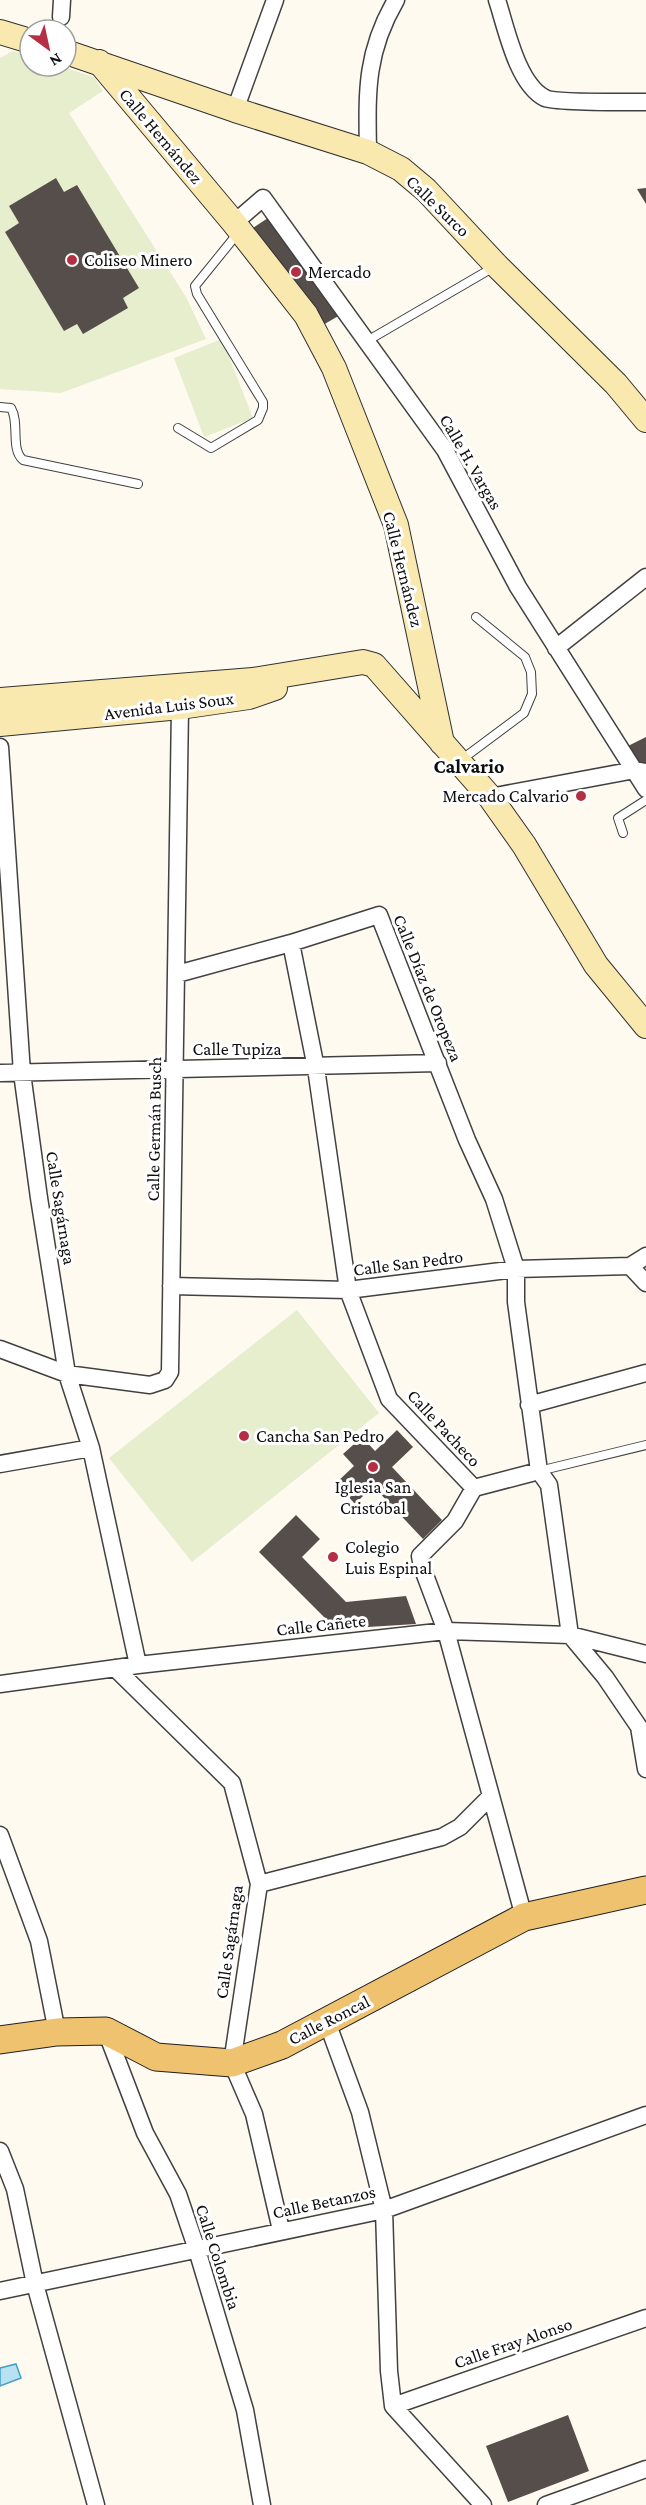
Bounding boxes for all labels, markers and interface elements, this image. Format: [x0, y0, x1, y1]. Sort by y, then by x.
north arrow [18, 18, 78, 78]
text: N [47, 50, 65, 70]
street label: Calle Hernández [115, 84, 207, 188]
street label: Calle Surco [402, 171, 474, 241]
place label: Coliseo Minero [84, 250, 192, 270]
marker: Coliseo Minero [65, 253, 79, 267]
place label: Mercado [308, 262, 371, 282]
marker: Mercado [289, 265, 303, 279]
street label: Calle H. Vargas [436, 411, 506, 513]
street label: Calle Hernández [379, 509, 427, 629]
street label: Avenida Luis Soux [103, 688, 235, 724]
district label: Calvario [433, 755, 505, 777]
place label: Mercado Calvario [442, 786, 569, 806]
marker: Mercado Calvario [574, 789, 588, 803]
street label: Calle Díaz de Oropeza [389, 912, 467, 1064]
street label: Calle Tupiza [193, 1039, 281, 1059]
street label: Calle Germán Busch [143, 1056, 165, 1201]
street label: Calle Sagárnaga [42, 1150, 80, 1266]
street label: Calle San Pedro [352, 1246, 464, 1280]
street label: Calle Pacheco [403, 1385, 485, 1471]
place label: Cancha San Pedro [256, 1426, 384, 1446]
marker: Cancha San Pedro [237, 1429, 251, 1443]
marker: Iglesia San Cristóbal [366, 1460, 380, 1474]
place label: Iglesia San Cristóbal [335, 1477, 412, 1518]
place label: Colegio Luis Espinal [345, 1537, 433, 1578]
marker: Colegio Luis Espinal [326, 1550, 340, 1564]
street label: Calle Cañete [275, 1610, 367, 1640]
street label: Calle Sagárnaga [211, 1884, 247, 2000]
street label: Calle Roncal [285, 1991, 373, 2049]
street label: Calle Betanzos [271, 2181, 377, 2223]
street label: Calle Colombia [192, 2202, 244, 2312]
street label: Calle Fray Alonso [451, 2313, 575, 2373]

